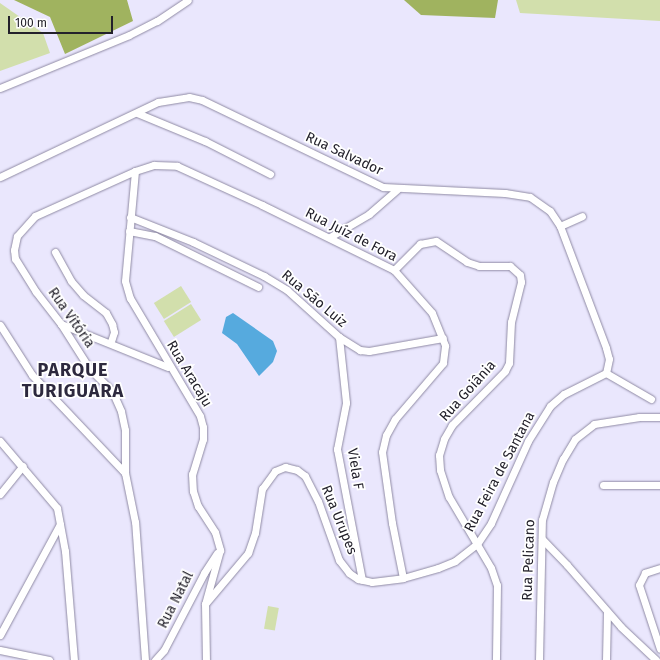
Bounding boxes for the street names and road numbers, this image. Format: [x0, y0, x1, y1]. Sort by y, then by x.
street label: Rua Salvador [303, 129, 385, 179]
street label: Rua Juíz de Fora [302, 205, 400, 265]
street label: Rua São Luiz [278, 267, 350, 331]
street label: Rua Vitória [44, 285, 98, 351]
street label: Rua Aracaju [163, 338, 215, 410]
street label: Rua Goiânia [436, 357, 500, 425]
street label: Rua Feira de Santana [461, 409, 539, 535]
street label: Viela F [343, 447, 367, 491]
street label: Rua Urupes [317, 483, 361, 557]
street label: Rua Pelicano [519, 519, 539, 601]
street label: Rua Natal [155, 569, 197, 631]

